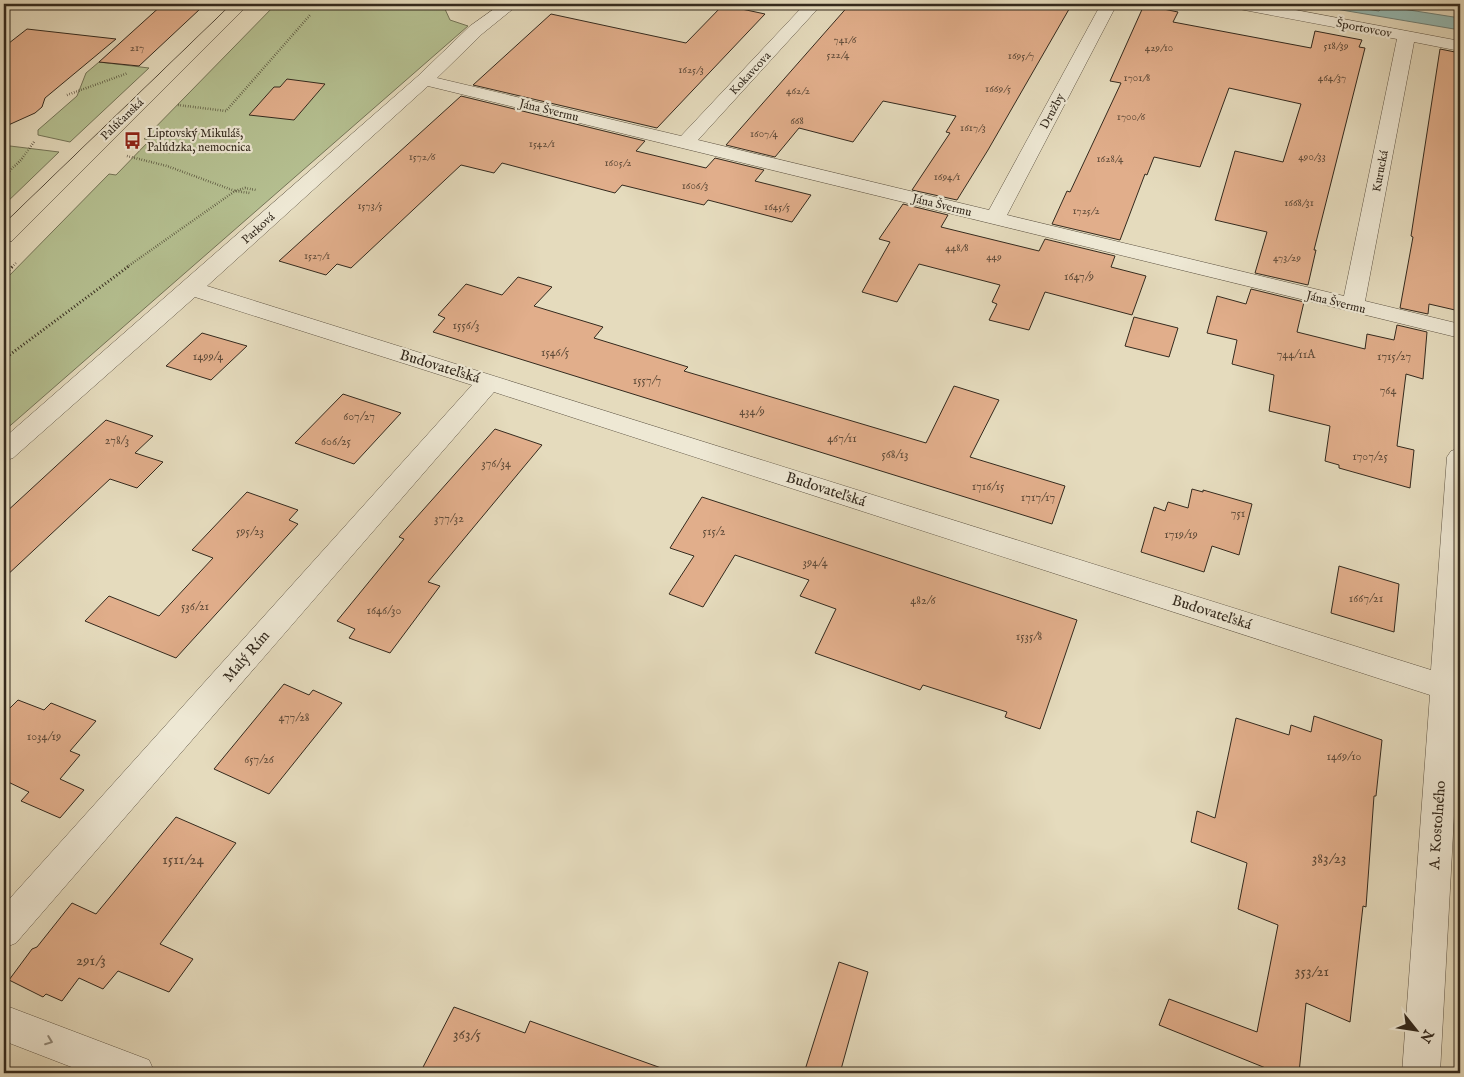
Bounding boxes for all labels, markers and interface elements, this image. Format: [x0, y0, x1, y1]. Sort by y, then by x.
street label: Športovcov [1335, 15, 1394, 42]
house number: 741/6 [834, 33, 857, 47]
house number: 518/39 [1323, 39, 1349, 53]
house number: 217 [130, 41, 144, 55]
house number: 429/10 [1145, 41, 1173, 55]
street label: Kokavcova [727, 48, 775, 98]
house number: 522/4 [826, 48, 850, 62]
house number: 1695/7 [1008, 49, 1034, 63]
house number: 1625/3 [678, 63, 704, 77]
house number: 1701/8 [1124, 71, 1150, 85]
house number: 464/37 [1318, 71, 1346, 85]
house number: 1669/5 [985, 82, 1011, 96]
house number: 462/2 [786, 84, 810, 98]
street label: Družby [1037, 91, 1068, 132]
street label: Jána Švermu [515, 94, 580, 126]
street label: Palúčanská [98, 95, 148, 144]
house number: 1700/6 [1117, 110, 1146, 124]
house number: 668 [790, 114, 804, 128]
house number: 1617/3 [960, 121, 986, 135]
place label: Liptovský Mikuláš, Palúdzka, nemocnica [147, 126, 252, 155]
house number: 1607/4 [750, 127, 779, 141]
bus stop icon: Liptovský Mikuláš, Palúdzka, nemocnica [123, 130, 143, 150]
house number: 1542/1 [529, 137, 555, 151]
street label: Kurucká [1369, 148, 1392, 193]
house number: 1572/6 [409, 150, 436, 164]
house number: 490/33 [1298, 150, 1326, 164]
house number: 1628/4 [1097, 152, 1124, 166]
house number: 1605/2 [605, 156, 631, 170]
house number: 1694/1 [934, 170, 960, 184]
house number: 1606/3 [682, 179, 708, 193]
street label: Jána Švermu [908, 189, 973, 221]
house number: 1668/31 [1284, 196, 1314, 210]
house number: 1573/5 [357, 199, 383, 213]
house number: 1645/5 [764, 200, 790, 214]
house number: 1725/2 [1072, 204, 1100, 218]
street label: Parková [239, 209, 279, 247]
house number: 448/8 [945, 241, 969, 255]
house number: 1527/1 [304, 249, 330, 263]
house number: 449 [986, 250, 1002, 264]
house number: 473/29 [1273, 251, 1301, 265]
house number: 1647/9 [1064, 269, 1094, 284]
street label: Jána Švermu [1302, 286, 1367, 318]
house number: 1556/3 [453, 318, 479, 333]
street label: Budovateľská [397, 345, 483, 388]
house number: 1546/5 [541, 345, 570, 360]
house number: 744/11A [1277, 347, 1316, 362]
house number: 1499/4 [193, 349, 223, 364]
house number: 1715/27 [1377, 349, 1411, 364]
house number: 1557/7 [633, 373, 661, 388]
house number: 764 [1380, 383, 1396, 398]
house number: 434/9 [739, 404, 765, 419]
house number: 607/27 [343, 409, 375, 424]
house number: 467/11 [827, 431, 857, 446]
house number: 278/3 [105, 433, 129, 448]
house number: 606/25 [321, 434, 352, 449]
house number: 568/13 [881, 447, 909, 462]
house number: 1707/25 [1352, 449, 1388, 464]
house number: 376/34 [481, 456, 511, 471]
street label: Budovateľská [783, 468, 869, 512]
house number: 1716/15 [972, 479, 1005, 494]
house number: 1717/17 [1021, 490, 1055, 505]
house number: 751 [1231, 506, 1245, 521]
house number: 377/32 [434, 511, 464, 526]
house number: 595/23 [236, 524, 264, 539]
house number: 515/2 [703, 524, 726, 539]
house number: 1719/19 [1164, 527, 1198, 542]
house number: 394/4 [802, 555, 828, 570]
street label: Budovateľská [1169, 591, 1255, 635]
house number: 1667/21 [1349, 591, 1383, 606]
house number: 482/6 [910, 593, 937, 608]
house number: 536/21 [181, 599, 209, 614]
house number: 1646/30 [367, 603, 402, 618]
street label: Malý Rím [219, 626, 274, 686]
house number: 1535/8 [1016, 629, 1043, 644]
house number: 477/28 [278, 710, 310, 725]
house number: 1034/19 [27, 729, 61, 744]
house number: 1469/10 [1327, 749, 1362, 764]
house number: 657/26 [244, 752, 275, 767]
street label: A. Kostolného [1425, 780, 1450, 871]
house number: 383/23 [1312, 849, 1346, 868]
house number: 1511/24 [162, 850, 204, 869]
house number: 291/3 [76, 951, 106, 970]
house number: 353/21 [1295, 962, 1329, 981]
north arrow [1392, 1004, 1442, 1054]
house number: 363/5 [453, 1025, 482, 1044]
text: N [1416, 1025, 1438, 1046]
one-way arrow [45, 1035, 53, 1045]

